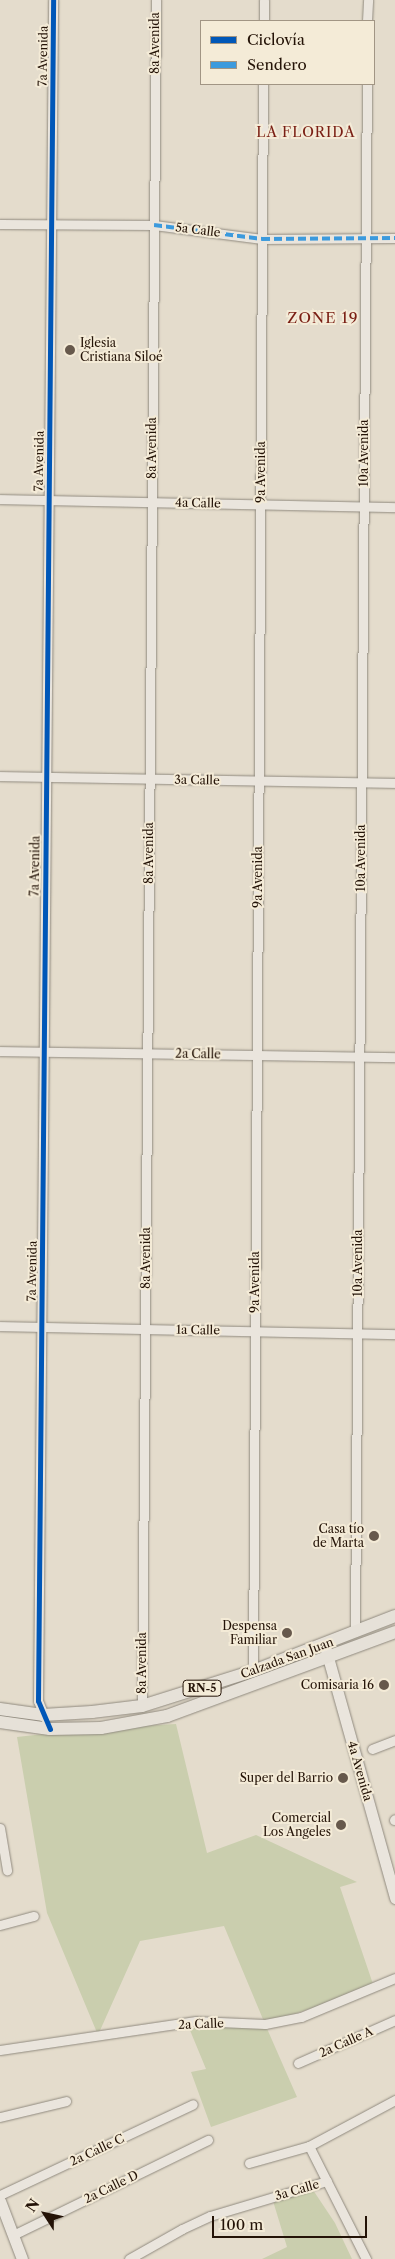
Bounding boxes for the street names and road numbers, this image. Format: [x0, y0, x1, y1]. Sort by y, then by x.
street label: 8a Avenida [148, 12, 162, 74]
street label: 7a Avenida [35, 25, 51, 87]
street label: 5a Calle [175, 220, 221, 240]
street label: 8a Avenida [145, 417, 159, 479]
street label: 10a Avenida [357, 419, 371, 487]
street label: 7a Avenida [31, 430, 47, 492]
street label: 9a Avenida [254, 441, 268, 503]
street label: 4a Calle [175, 495, 221, 511]
street label: 3a Calle [174, 772, 220, 788]
street label: 8a Avenida [142, 822, 156, 884]
street label: 10a Avenida [354, 824, 368, 892]
street label: 7a Avenida [27, 835, 43, 897]
street label: 9a Avenida [251, 846, 265, 908]
street label: 2a Calle [175, 1046, 221, 1062]
street label: 8a Avenida [139, 1227, 153, 1289]
street label: 10a Avenida [351, 1229, 365, 1297]
street label: 7a Avenida [24, 1240, 40, 1302]
street label: 9a Avenida [248, 1251, 262, 1313]
street label: 1a Calle [176, 1322, 220, 1338]
street label: 8a Avenida [135, 1632, 149, 1694]
street label: Calzada San Juan [238, 1634, 336, 1682]
road number: RN-5 [182, 1680, 222, 1696]
street label: 4a Avenida [344, 1739, 376, 1803]
street label: 2a Calle [178, 2016, 224, 2032]
street label: 2a Calle A [317, 2024, 375, 2060]
street label: 2a Calle C [68, 2131, 126, 2169]
street label: 2a Calle D [81, 2168, 141, 2206]
street label: 3a Calle [273, 2177, 321, 2203]

